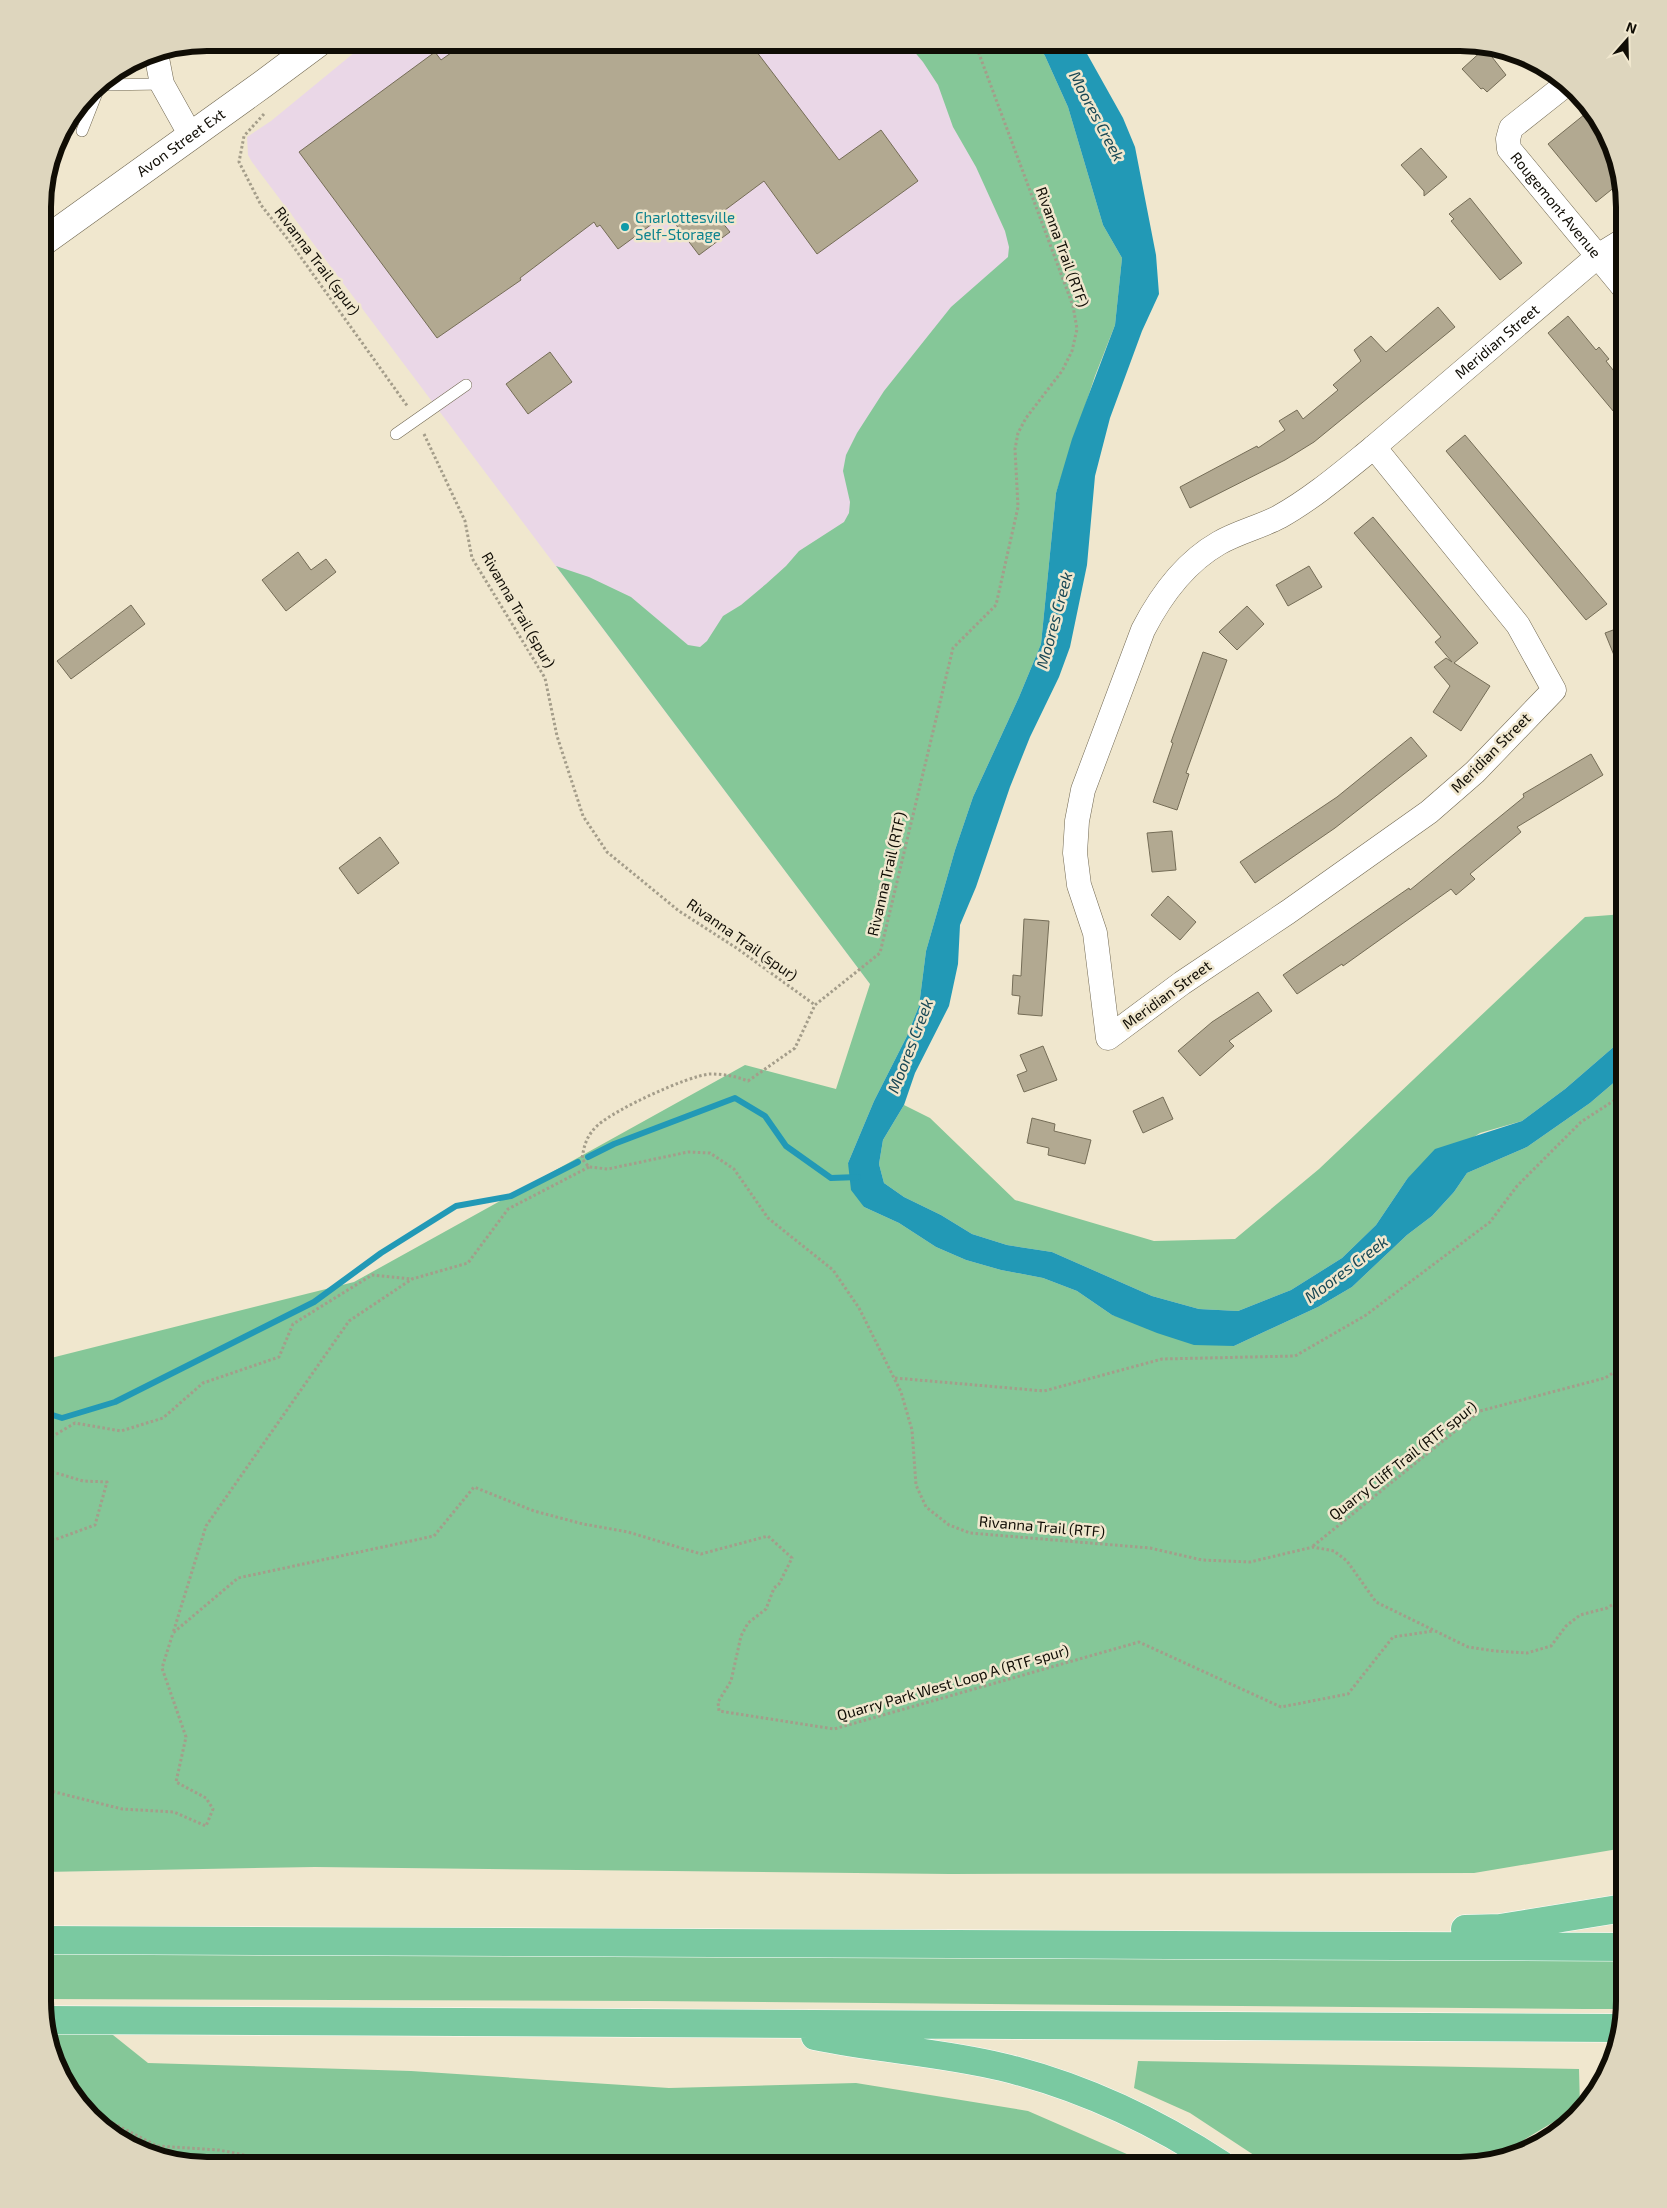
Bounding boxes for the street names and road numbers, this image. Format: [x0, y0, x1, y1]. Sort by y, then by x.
street label: Avon Street Ext [133, 104, 228, 180]
street label: Rougemont Avenue [1507, 148, 1605, 261]
street label: Rivanna Trail (RTF) [1033, 184, 1093, 309]
street label: Rivanna Trail (spur) [271, 203, 364, 318]
street label: Meridian Street [1451, 300, 1543, 382]
street label: Rivanna Trail (spur) [478, 548, 559, 671]
street label: Meridian Street [1447, 709, 1534, 796]
street label: Rivanna Trail (RTF) [863, 810, 909, 938]
street label: Rivanna Trail (spur) [684, 894, 801, 984]
street label: Meridian Street [1119, 956, 1214, 1032]
street label: Quarry Cliff Trail (RTF spur) [1325, 1397, 1480, 1524]
street label: Rivanna Trail (RTF) [978, 1512, 1106, 1540]
street label: Quarry Park West Loop A (RTF spur) [835, 1640, 1071, 1725]

